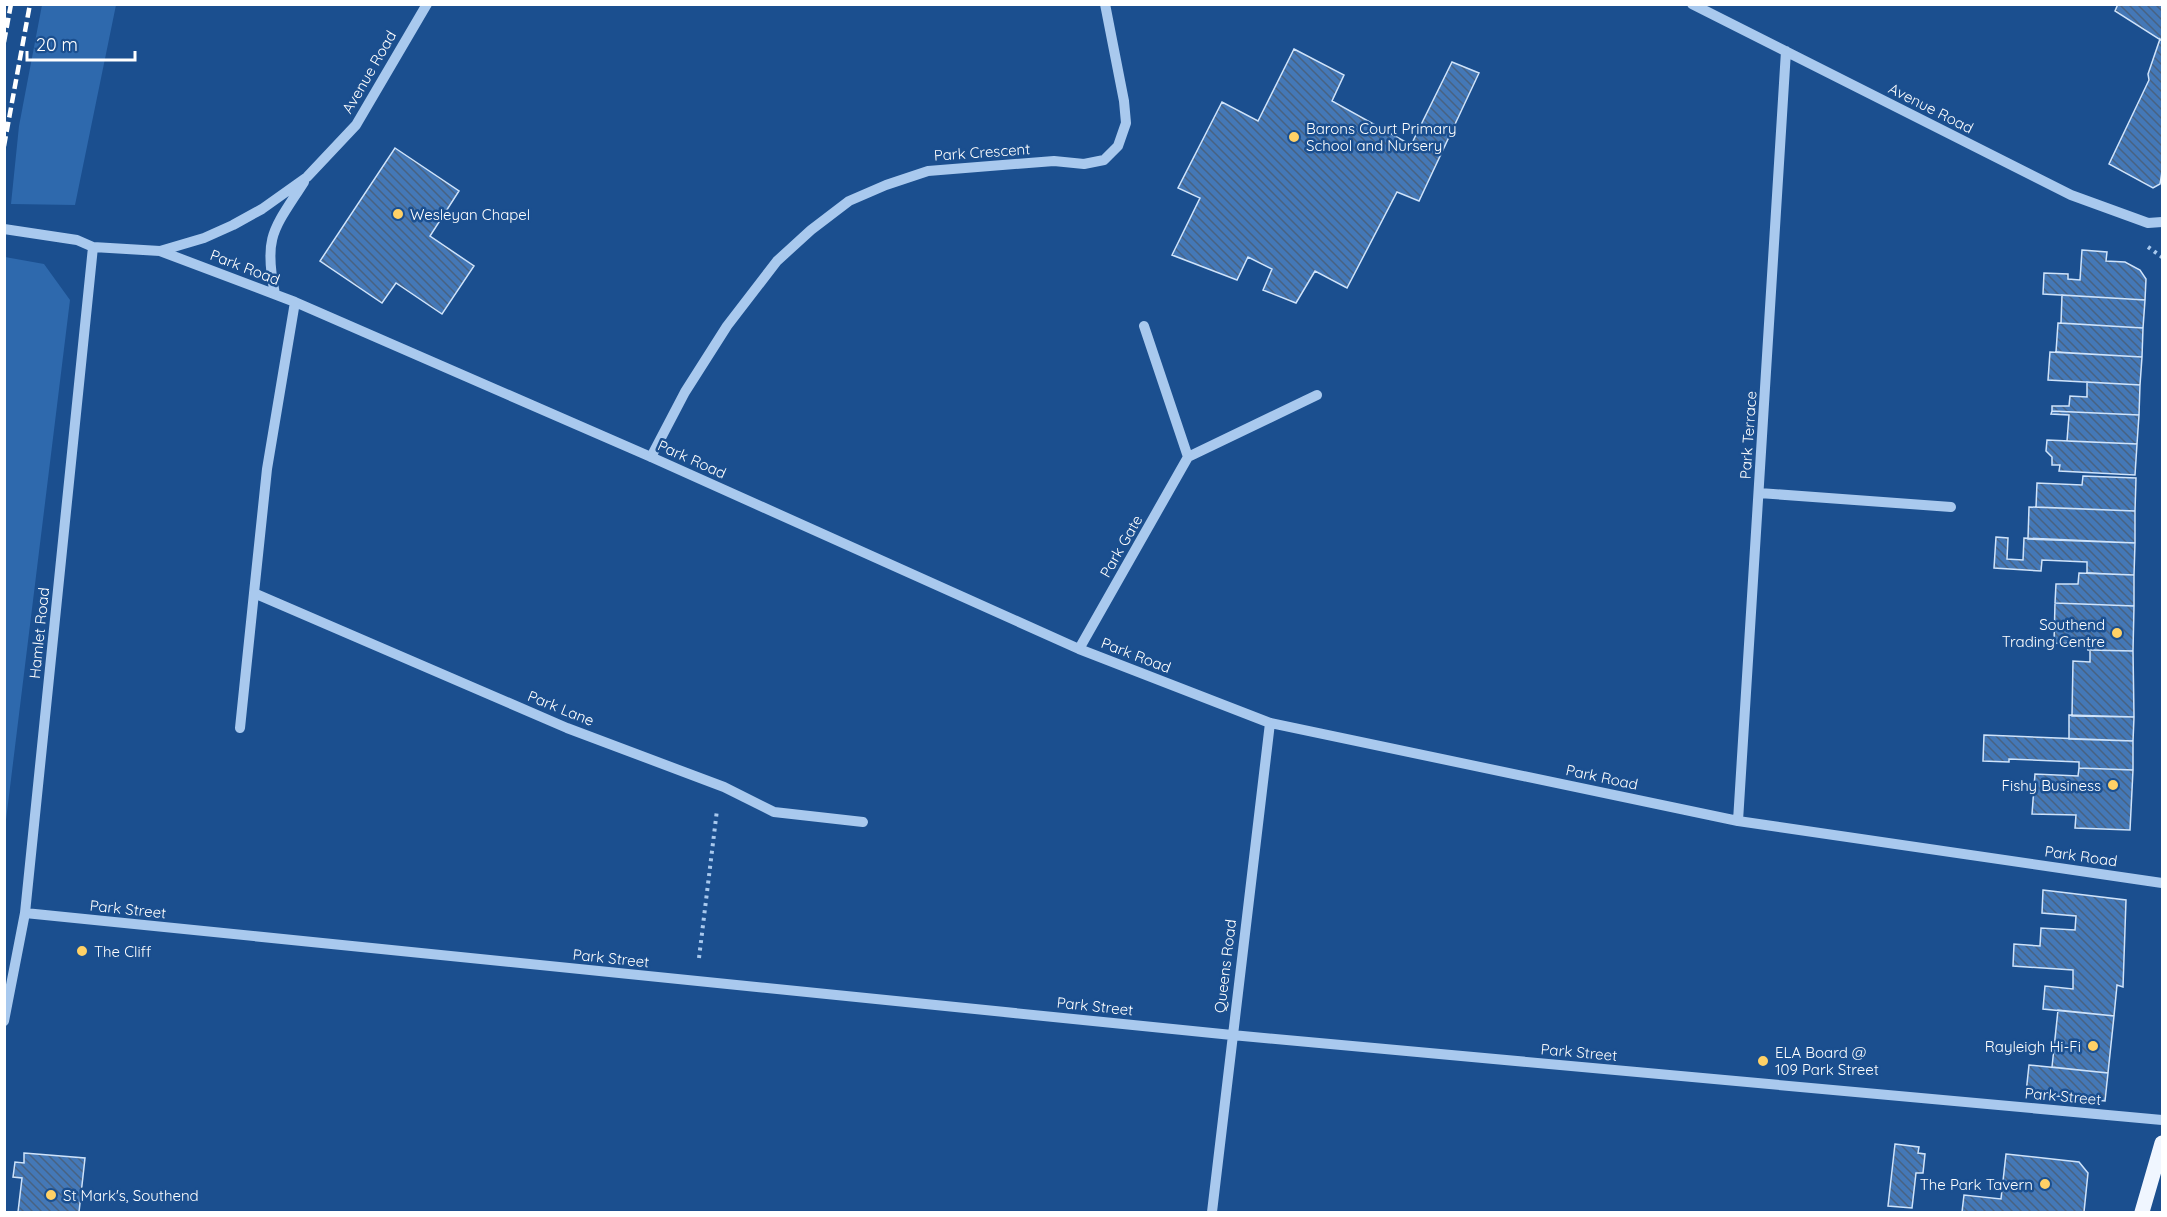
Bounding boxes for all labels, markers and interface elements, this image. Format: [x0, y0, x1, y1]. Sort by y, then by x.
scale bar [27, 24, 135, 62]
street label: Avenue Road [338, 27, 400, 117]
text: 20 m [36, 33, 78, 56]
street label: Avenue Road [1885, 79, 1977, 137]
place label: Barons Court Primary School and Nursery [1306, 119, 1457, 155]
marker: Barons Court Primary School and Nursery [1287, 130, 1301, 144]
street label: Park Crescent [933, 139, 1031, 165]
place label: Wesleyan Chapel [410, 205, 530, 224]
marker: Wesleyan Chapel [391, 207, 405, 221]
street label: Park Road [207, 245, 283, 289]
street label: Park Terrace [1735, 390, 1761, 480]
street label: Park Road [655, 435, 729, 483]
street label: Park Gate [1096, 511, 1146, 581]
street label: Hamlet Road [25, 586, 53, 680]
place label: Southend Trading Centre [2002, 615, 2105, 651]
marker: Southend Trading Centre [2110, 626, 2124, 640]
street label: Park Road [1098, 633, 1174, 677]
street label: Park Lane [525, 686, 597, 730]
street label: Park Road [1564, 760, 1640, 794]
place label: Fishy Business [2001, 776, 2101, 795]
marker: Fishy Business [2106, 778, 2120, 792]
street label: Park Road [2043, 842, 2119, 870]
street label: Park Street [89, 896, 167, 922]
street label: Queens Road [1210, 918, 1240, 1014]
place label: The Cliff [94, 942, 152, 961]
marker: The Cliff [75, 944, 89, 958]
street label: Park Street [572, 945, 650, 971]
street label: Park Street [1056, 993, 1134, 1019]
place label: Rayleigh Hi-Fi [1985, 1037, 2081, 1056]
street label: Park Street [1540, 1039, 1618, 1065]
marker: Rayleigh Hi-Fi [2086, 1039, 2100, 1053]
place label: ELA Board @ 109 Park Street [1775, 1043, 1879, 1079]
marker: ELA Board @ 109 Park Street [1756, 1054, 1770, 1068]
street label: Park Street [2024, 1083, 2102, 1109]
place label: The Park Tavern [1920, 1175, 2033, 1194]
marker: The Park Tavern [2038, 1177, 2052, 1191]
place label: St Mark's, Southend [63, 1186, 199, 1205]
marker: St Mark's, Southend [44, 1188, 58, 1202]

